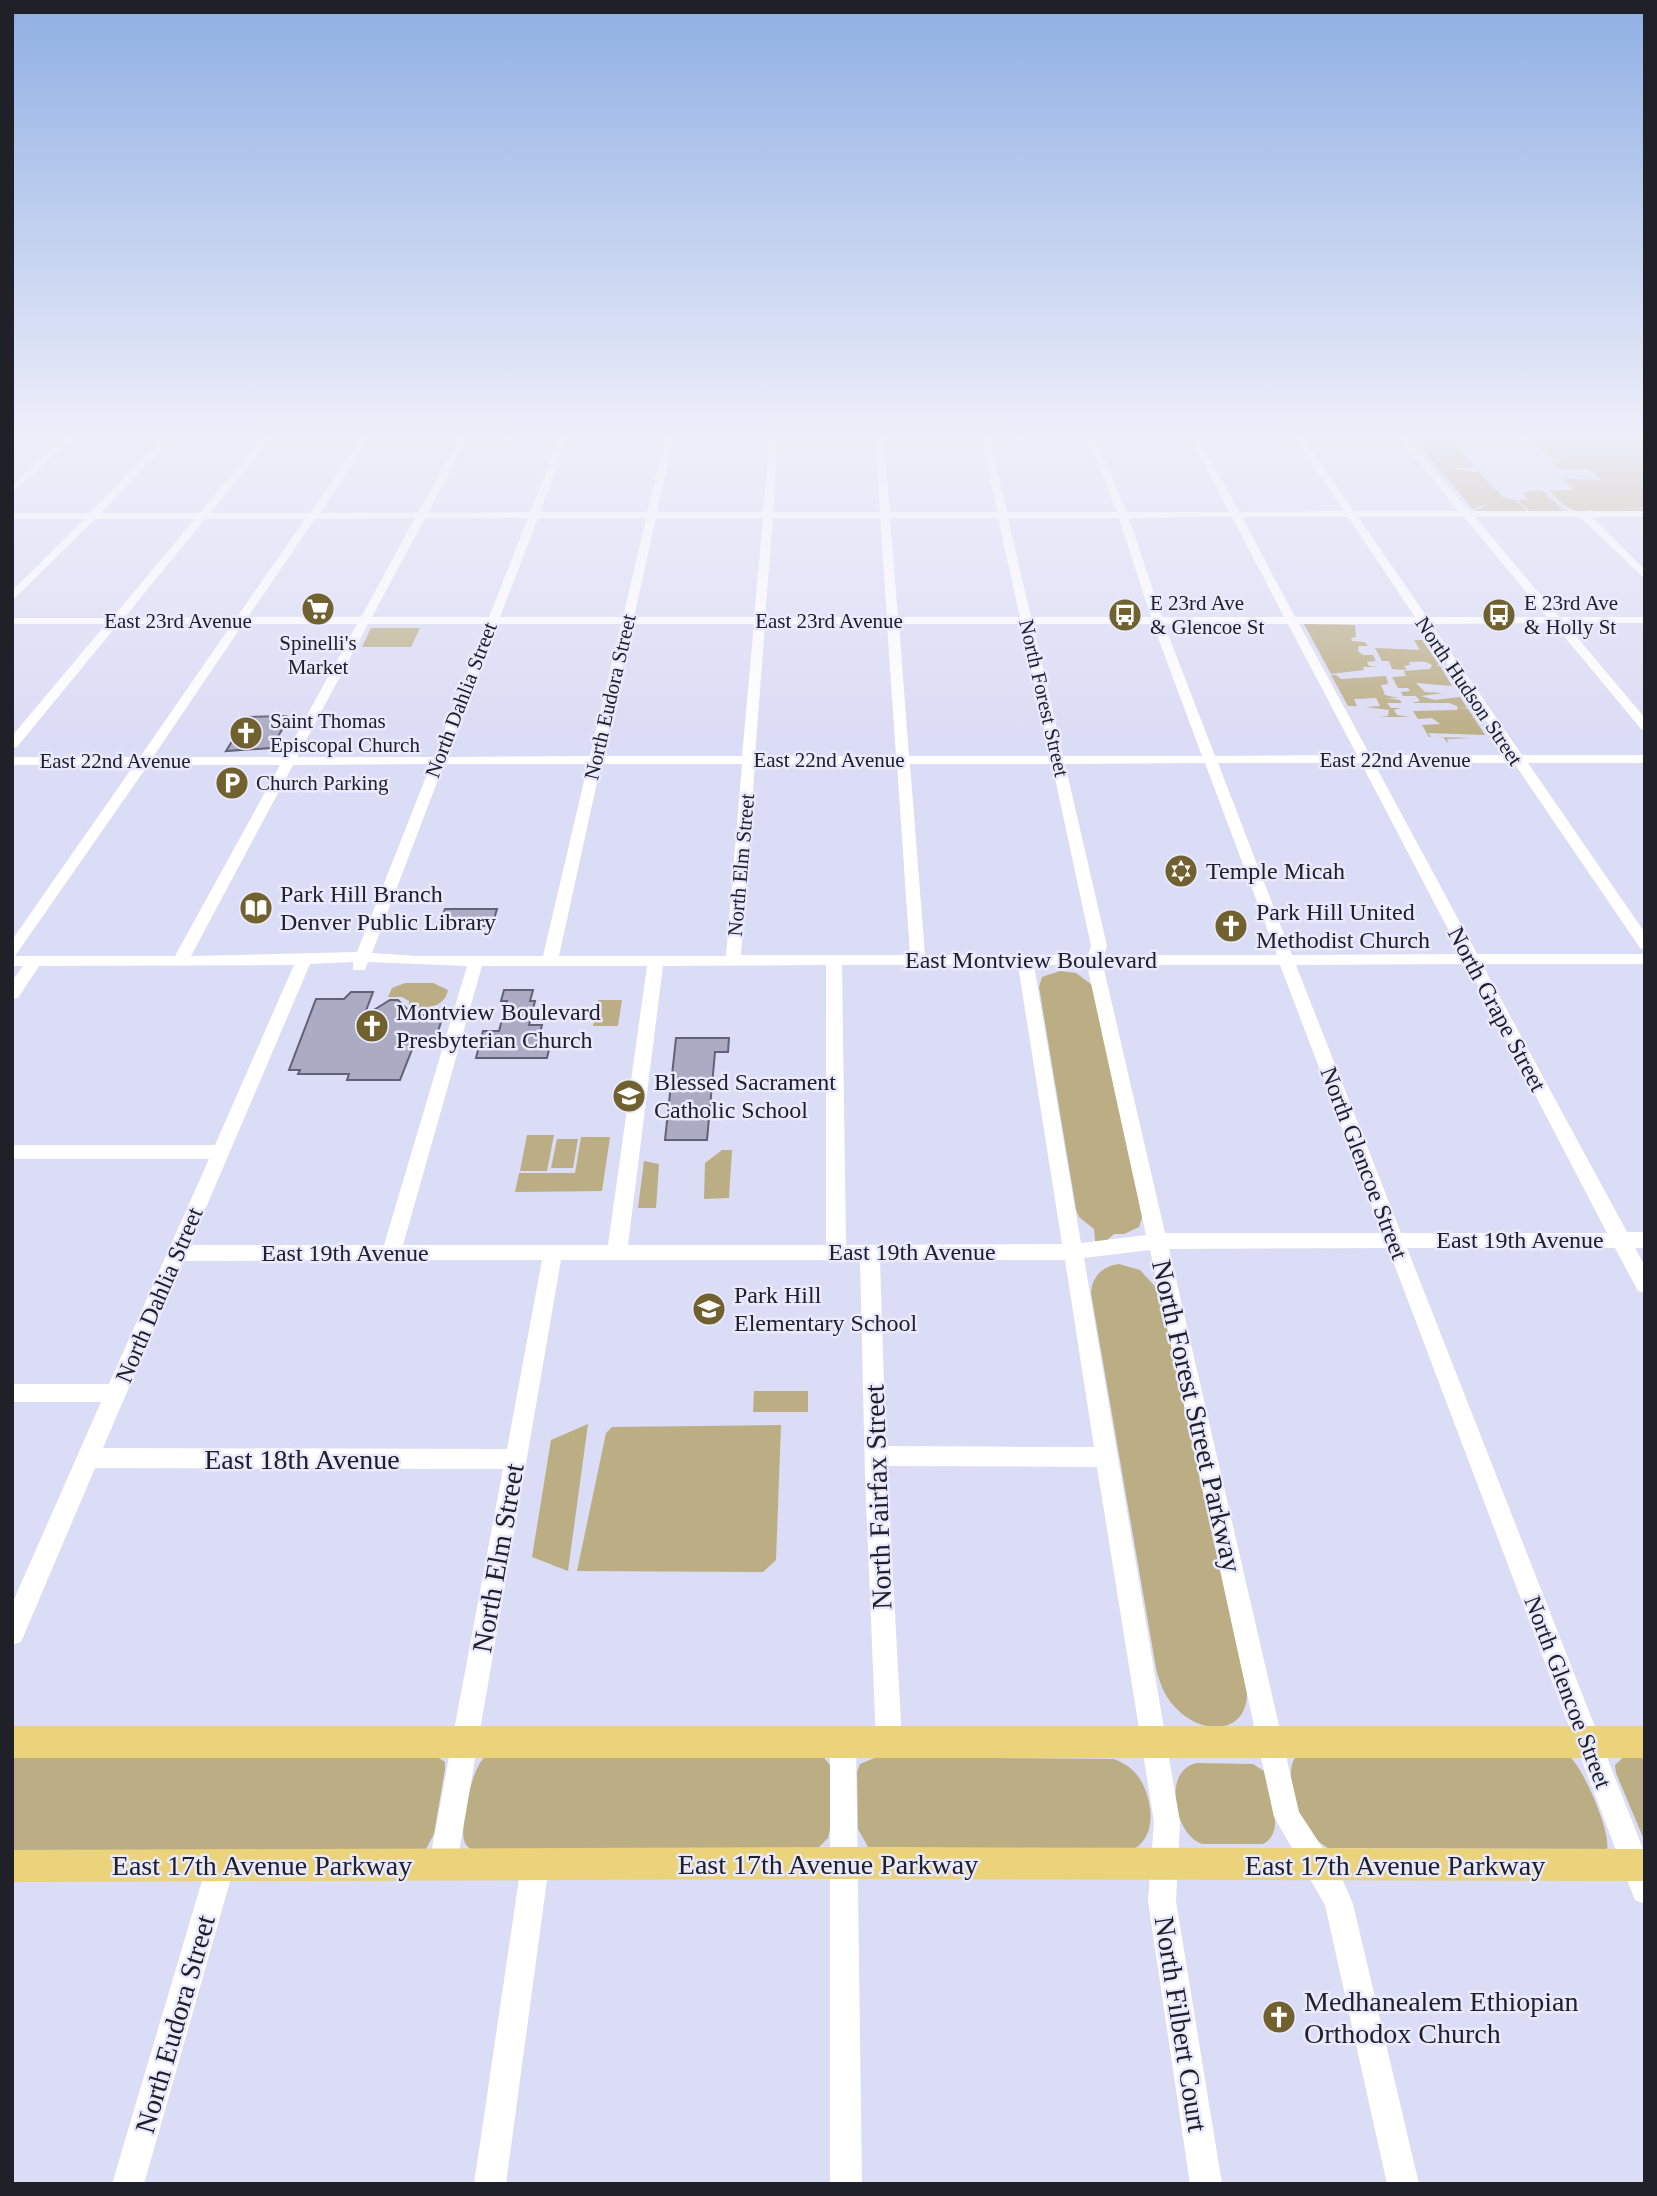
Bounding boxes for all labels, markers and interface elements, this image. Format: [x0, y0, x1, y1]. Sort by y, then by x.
supermarket icon: Spinelli's Market [299, 590, 337, 628]
place label: E 23rd Ave & Glencoe St [1150, 591, 1264, 639]
place label: E 23rd Ave & Holly St [1524, 591, 1618, 639]
bus stop icon: E 23rd Ave & Glencoe St [1106, 596, 1144, 634]
bus stop icon: E 23rd Ave & Holly St [1480, 596, 1518, 634]
street label: East 23rd Avenue [104, 609, 252, 633]
street label: East 23rd Avenue [755, 609, 903, 633]
street label: North Eudora Street [579, 612, 641, 782]
street label: North Hudson Street [1410, 612, 1528, 770]
street label: North Forest Street [1014, 617, 1074, 779]
street label: North Dahlia Street [420, 619, 502, 781]
place label: Spinelli's Market [279, 631, 357, 679]
place label: Saint Thomas Episcopal Church [270, 709, 420, 757]
church icon: Saint Thomas Episcopal Church [227, 714, 265, 752]
street label: East 22nd Avenue [753, 748, 905, 772]
street label: East 22nd Avenue [1319, 748, 1471, 772]
street label: East 22nd Avenue [39, 749, 191, 773]
parking icon: Church Parking [213, 764, 251, 802]
place label: Church Parking [256, 771, 389, 795]
street label: North Elm Street [723, 792, 759, 938]
synagogue icon: Temple Micah [1162, 852, 1200, 890]
place label: Temple Micah [1206, 858, 1345, 884]
place label: Park Hill Branch Denver Public Library [280, 881, 496, 935]
library icon: Park Hill Branch Denver Public Library [237, 889, 275, 927]
place label: Park Hill United Methodist Church [1256, 899, 1430, 953]
church icon: Park Hill United Methodist Church [1212, 907, 1250, 945]
street label: North Grape Street [1443, 922, 1551, 1096]
street label: East Montview Boulevard [905, 947, 1157, 973]
place label: Montview Boulevard Presbyterian Church [396, 999, 601, 1053]
church icon: Montview Boulevard Presbyterian Church [353, 1007, 391, 1045]
street label: North Glencoe Street [1315, 1063, 1413, 1263]
place label: Blessed Sacrament Catholic School [654, 1069, 836, 1123]
school or university icon: Blessed Sacrament Catholic School [610, 1077, 648, 1115]
street label: North Dahlia Street [110, 1203, 208, 1387]
street label: East 19th Avenue [1436, 1227, 1604, 1253]
street label: East 19th Avenue [828, 1239, 996, 1265]
street label: East 19th Avenue [261, 1240, 429, 1266]
street label: North Forest Street Parkway [1146, 1257, 1248, 1575]
place label: Park Hill Elementary School [734, 1282, 918, 1336]
school or university icon: Park Hill Elementary School [690, 1290, 728, 1328]
street label: North Fairfax Street [859, 1384, 897, 1610]
street label: East 18th Avenue [204, 1444, 400, 1475]
street label: North Elm Street [466, 1461, 530, 1655]
street label: North Glencoe Street [1519, 1592, 1617, 1792]
street label: East 17th Avenue Parkway [678, 1849, 978, 1880]
street label: East 17th Avenue Parkway [112, 1850, 412, 1881]
street label: East 17th Avenue Parkway [1245, 1850, 1545, 1881]
street label: North Eudora Street [129, 1911, 221, 2137]
street label: North Filbert Court [1149, 1914, 1213, 2134]
place label: Medhanealem Ethiopian Orthodox Church [1304, 1986, 1578, 2049]
church icon: Medhanealem Ethiopian Orthodox Church [1260, 1998, 1298, 2036]

